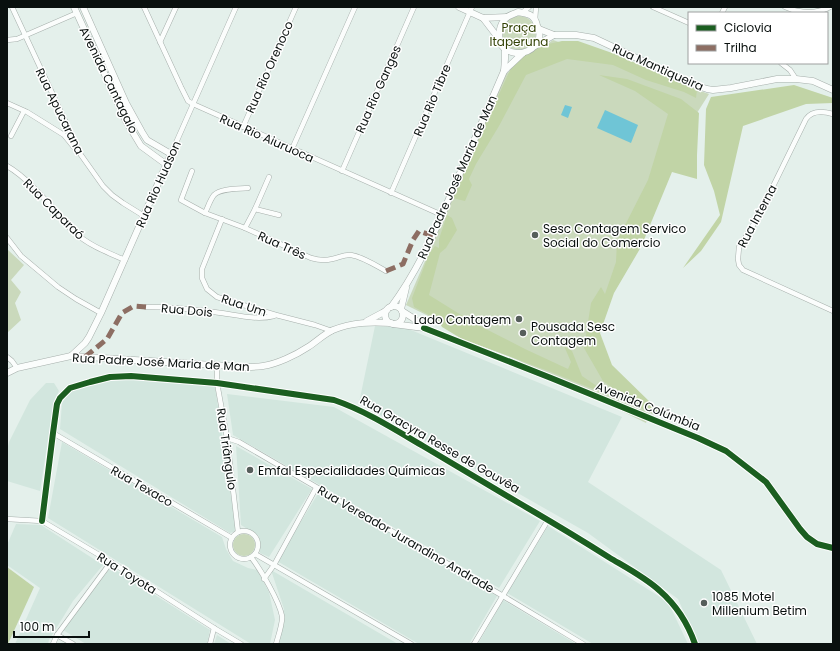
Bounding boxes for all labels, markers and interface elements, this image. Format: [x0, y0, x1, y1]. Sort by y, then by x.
legend [688, 12, 828, 64]
street label: Rua Rio Orenoco [241, 18, 297, 116]
park label: Praça Itaperuna [490, 19, 548, 50]
text: Ciclovia [724, 19, 772, 36]
street label: Avenida Cantagalo [76, 24, 142, 136]
street label: Rua Mantiqueira [610, 39, 706, 95]
text: Trilha [724, 39, 757, 56]
street label: Rua Rio Ganges [351, 42, 405, 136]
street label: Rua Rio Tibre [409, 61, 455, 139]
street label: Rua Apucarana [32, 65, 88, 157]
street label: Rua Padre José Maria de Man [413, 92, 501, 262]
street label: Rua Rio Aiuruoca [217, 110, 317, 166]
street label: Rua Rio Hudson [131, 138, 185, 230]
street label: Rua Caparaó [20, 175, 89, 244]
street label: Rua Interna [733, 182, 781, 250]
place label: Sesc Contagem Servico Social do Comercio [543, 220, 686, 251]
street label: Rua Três [255, 227, 309, 263]
marker: Sesc Contagem Servico Social do Comercio [530, 230, 540, 240]
street label: Rua Um [219, 290, 269, 320]
street label: Rua Dois [161, 299, 213, 321]
place label: Lado Contagem [414, 311, 511, 328]
marker: Lado Contagem [514, 314, 524, 324]
place label: Pousada Sesc Contagem [531, 318, 615, 349]
marker: Pousada Sesc Contagem [518, 328, 528, 338]
street label: Rua Padre José Maria de Man [72, 349, 250, 375]
street label: Avenida Colúmbia [593, 377, 703, 435]
street label: Rua Gracyra Resse de Gouvêa [357, 391, 523, 497]
street label: Rua Triângulo [213, 407, 241, 491]
street label: Rua Texaco [108, 461, 176, 511]
place label: Emfal Especialidades Químicas [258, 462, 445, 479]
marker: Emfal Especialidades Químicas [245, 465, 255, 475]
street label: Rua Vereador Jurandino Andrade [315, 481, 497, 597]
street label: Rua Toyota [94, 548, 160, 598]
place label: 1085 Motel Millenium Betim [712, 588, 807, 619]
marker: 1085 Motel Millenium Betim [699, 598, 709, 608]
scale bar [14, 613, 89, 639]
text: 100 m [20, 618, 54, 635]

